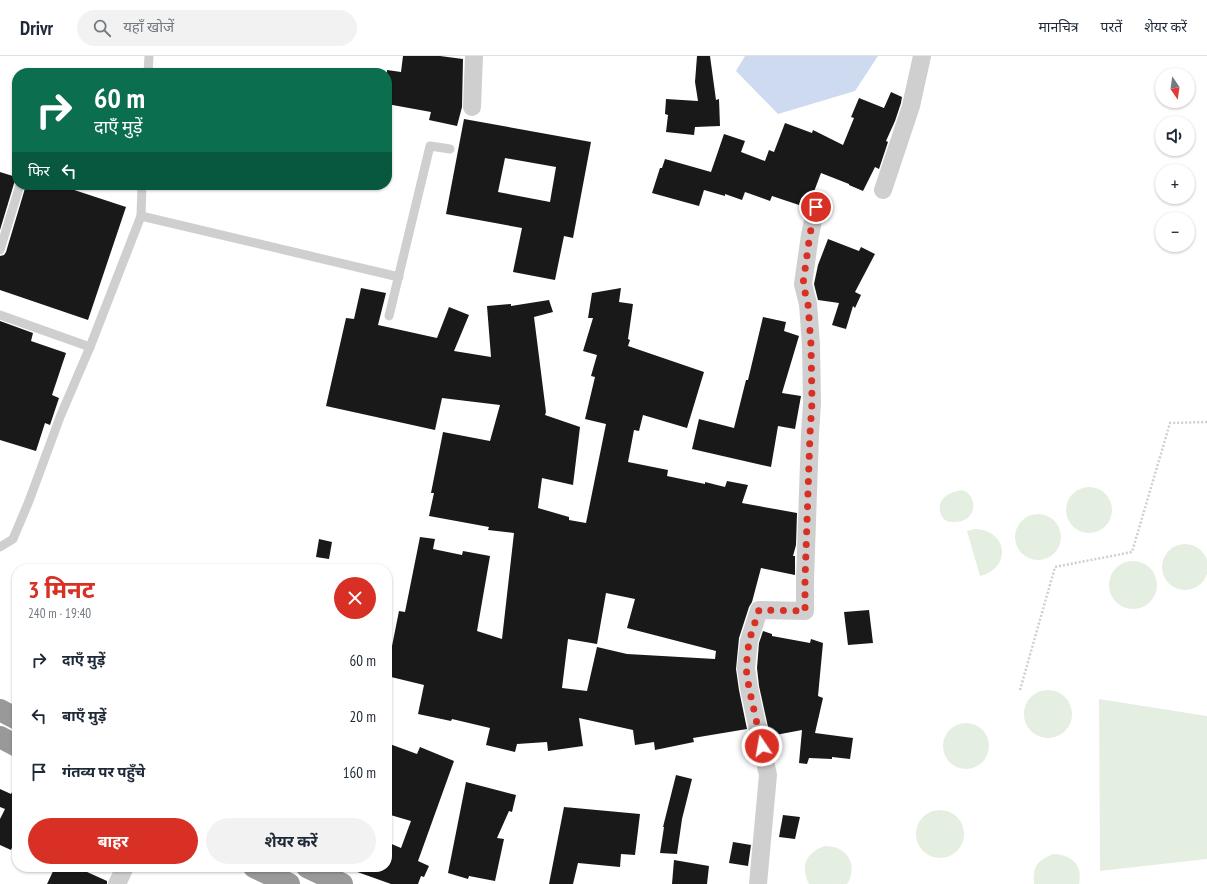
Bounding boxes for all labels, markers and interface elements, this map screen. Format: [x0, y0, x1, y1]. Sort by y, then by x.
search box [77, 10, 357, 46]
text: Drivr [20, 16, 53, 40]
icon: search [91, 17, 113, 39]
text: यहाँ खोजें [123, 17, 174, 36]
text: मानचित्र [1039, 18, 1079, 36]
text: परतें [1101, 18, 1122, 36]
text: शेयर करें [1144, 18, 1187, 36]
north arrow [1155, 68, 1195, 108]
map controls [1155, 68, 1195, 252]
text: 60 m [94, 79, 145, 116]
icon: right [28, 84, 80, 136]
text: दाएँ मुड़ें [94, 115, 142, 138]
button: sound [1155, 116, 1195, 156]
icon: left [58, 160, 80, 182]
text: फिर [28, 161, 50, 180]
button: + [1155, 164, 1195, 204]
pin [799, 190, 833, 224]
icon: arrive [805, 196, 827, 218]
button: − [1155, 212, 1195, 252]
text: 3 मिनट [28, 574, 95, 605]
button: close [334, 577, 376, 619]
text: 240 m · 19:40 [28, 605, 91, 622]
icon: right [28, 649, 50, 671]
text: दाएँ मुड़ें [62, 650, 105, 669]
text: 60 m [350, 651, 376, 670]
icon: left [28, 705, 50, 727]
text: बाएँ मुड़ें [62, 706, 106, 725]
text: 20 m [350, 707, 376, 726]
position arrow [741, 725, 783, 767]
icon: arrive [28, 761, 50, 783]
text: गंतव्य पर पहुँचे [62, 762, 145, 781]
text: 160 m [343, 763, 376, 782]
button: बाहर [28, 818, 198, 864]
button: शेयर करें [206, 818, 376, 864]

